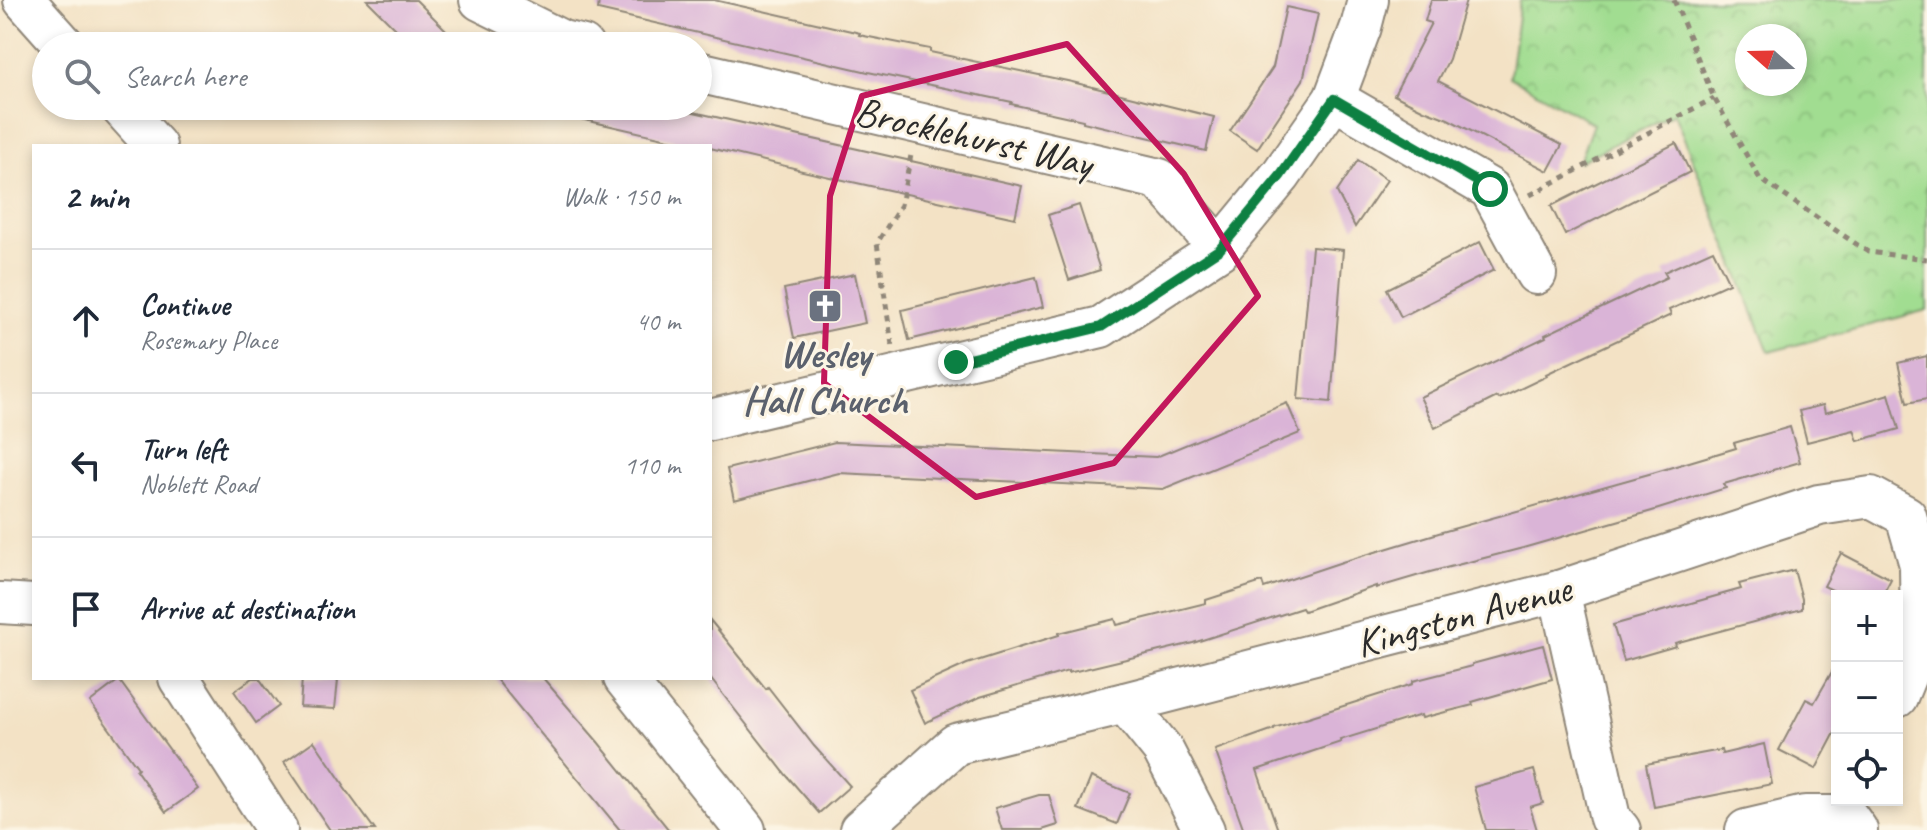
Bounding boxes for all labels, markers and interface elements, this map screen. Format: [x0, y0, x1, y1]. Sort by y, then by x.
north arrow [1735, 24, 1807, 96]
search box [32, 32, 712, 120]
icon: search [60, 54, 104, 98]
text: Search here [124, 57, 246, 95]
street label: Brocklehurst Way [850, 85, 1100, 189]
route start [1472, 171, 1508, 207]
text: 2 min [64, 175, 129, 218]
text: Walk · 150 m [563, 180, 680, 213]
text: Continue [140, 286, 230, 324]
church icon: Wesley Hall Church [806, 287, 844, 325]
icon: ahead [64, 299, 108, 343]
text: 40 m [636, 305, 680, 338]
text: Rosemary Place [140, 324, 277, 357]
place label: Wesley Hall Church [743, 329, 909, 425]
route end [938, 344, 974, 380]
text: Turn left [140, 430, 227, 468]
icon: left [64, 443, 108, 487]
text: 110 m [624, 449, 680, 482]
text: Noblett Road [140, 468, 257, 501]
street label: Kingston Avenue [1350, 563, 1579, 669]
icon: arrive [64, 587, 108, 631]
text: Arrive at destination [140, 590, 355, 628]
map controls [1831, 590, 1903, 806]
button: + [1831, 590, 1903, 662]
button: − [1831, 662, 1903, 734]
button: locate [1831, 734, 1903, 806]

